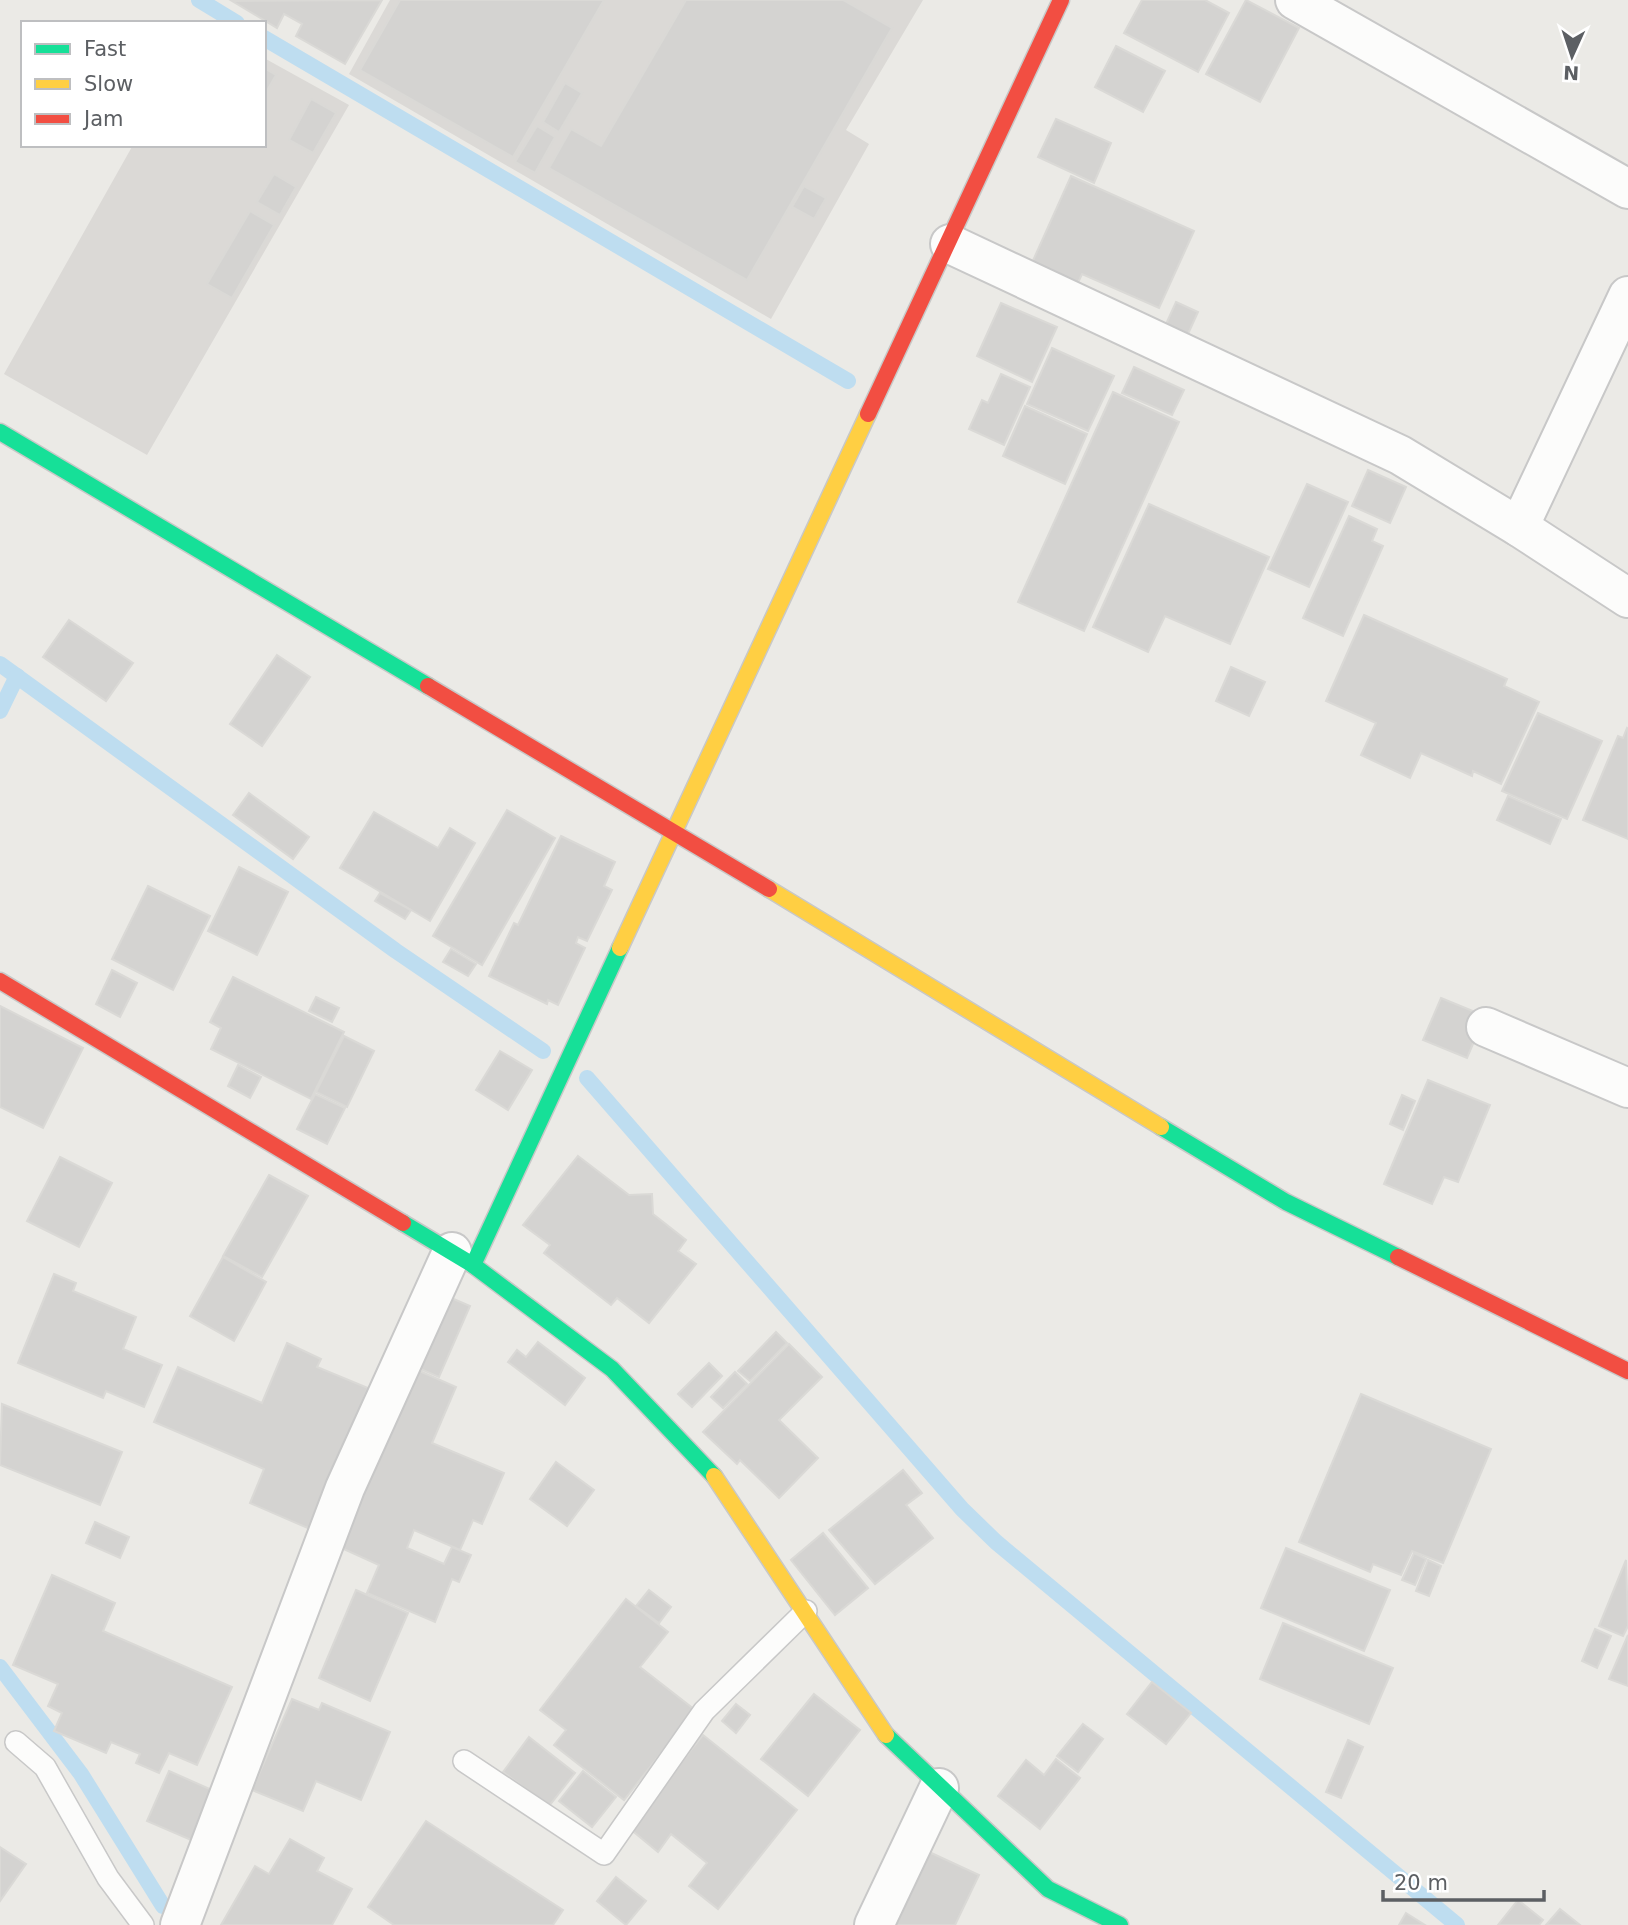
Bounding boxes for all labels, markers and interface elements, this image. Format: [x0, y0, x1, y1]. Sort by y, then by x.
legend [21, 21, 266, 147]
north arrow [1537, 21, 1607, 91]
text: Fast [84, 37, 126, 61]
text: N [1563, 62, 1580, 84]
text: Slow [84, 72, 133, 96]
text: Jam [82, 107, 124, 131]
scale bar [1383, 1858, 1544, 1902]
text: 20 m [1394, 1871, 1448, 1895]

